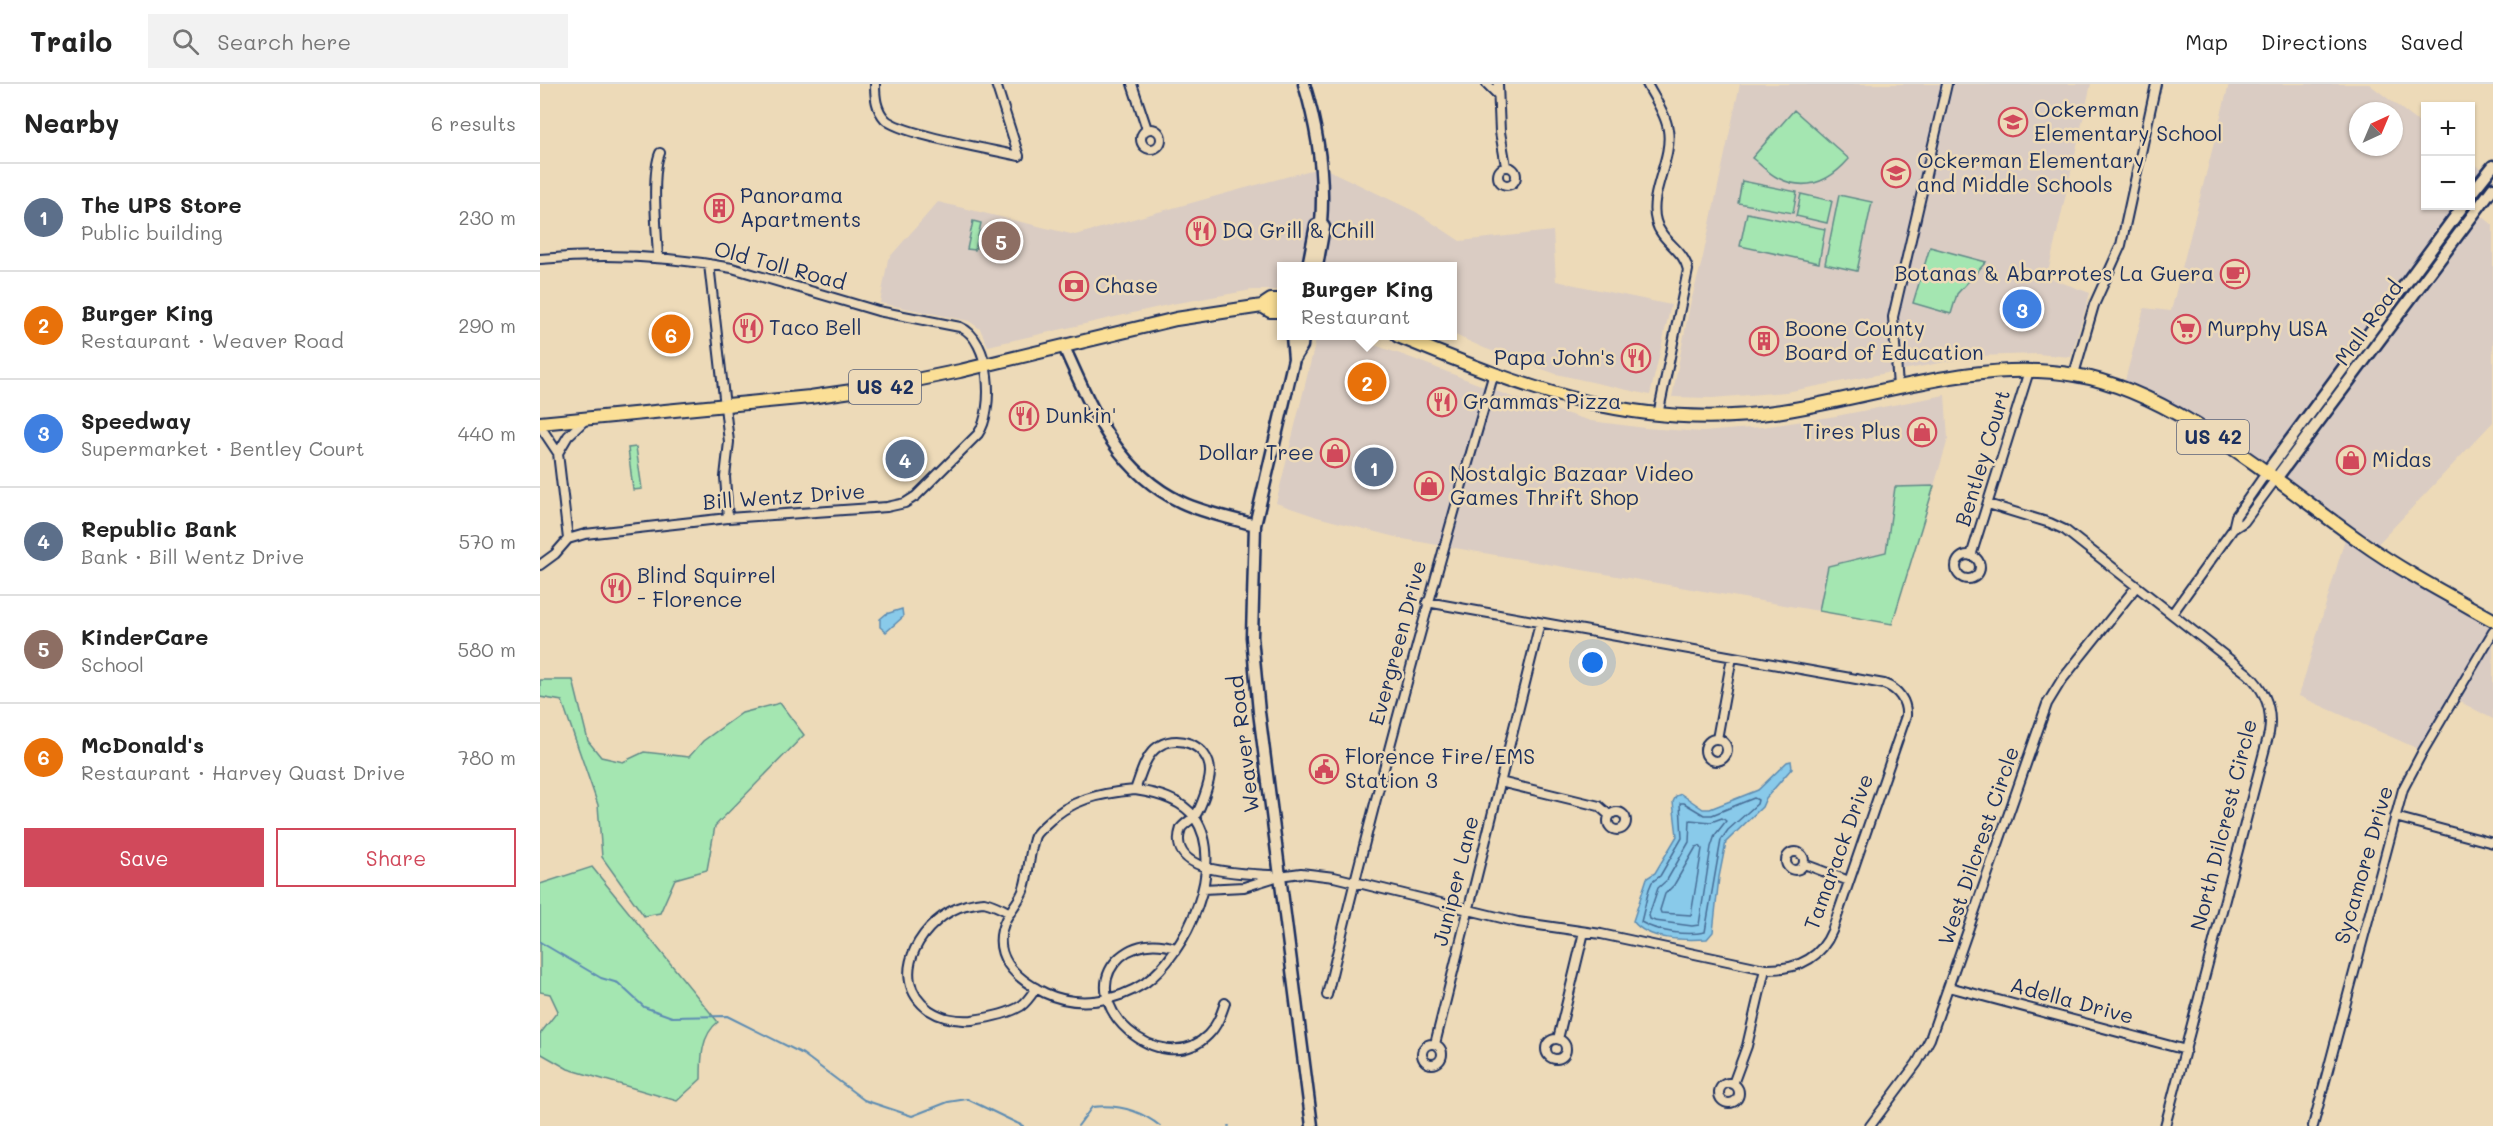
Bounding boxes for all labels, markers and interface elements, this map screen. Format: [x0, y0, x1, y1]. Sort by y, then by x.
search box [148, 14, 568, 68]
text: Trailo [30, 23, 112, 59]
icon: search [169, 25, 202, 58]
text: Search here [217, 27, 351, 56]
text: Map [2185, 28, 2228, 55]
text: Directions [2261, 28, 2368, 55]
text: Saved [2401, 28, 2463, 55]
place label: Ockerman Elementary School [2034, 95, 2222, 146]
north arrow [2349, 102, 2403, 156]
map controls [2421, 102, 2475, 210]
button: + [2421, 102, 2475, 156]
text: Nearby [24, 106, 119, 140]
school or university icon: Ockerman Elementary School [1997, 106, 2029, 138]
text: 6 results [431, 110, 516, 136]
place label: Ockerman Elementary and Middle Schools [1917, 146, 2144, 197]
button: − [2421, 156, 2475, 210]
school or university icon: Ockerman Elementary and Middle Schools [1880, 157, 1912, 189]
place label: Panorama Apartments [740, 181, 861, 232]
text: The UPS Store [81, 190, 242, 219]
building icon: Panorama Apartments [703, 192, 735, 224]
text: 1 [39, 204, 48, 230]
text: 230 m [458, 204, 516, 230]
restaurant icon: DQ Grill & Chill [1185, 215, 1217, 247]
place label: DQ Grill & Chill [1222, 216, 1375, 243]
pin: 5 [982, 218, 1020, 264]
text: Public building [81, 219, 223, 245]
street label: Old Toll Road [711, 234, 849, 295]
cafe icon: Botanas & Abarrotes La Guera [2219, 258, 2251, 290]
place label: Botanas & Abarrotes La Guera [1894, 259, 2214, 286]
popup [1277, 262, 1457, 340]
bank icon: Chase [1058, 270, 1090, 302]
place label: Chase [1095, 271, 1158, 298]
text: Burger King [1301, 274, 1433, 303]
street label: Mall Road [2328, 274, 2408, 370]
pin: 3 [2002, 286, 2042, 332]
text: Burger King [81, 298, 213, 327]
text: Restaurant [1301, 303, 1410, 329]
text: 2 [38, 312, 49, 338]
text: 290 m [458, 312, 516, 338]
pin: 6 [652, 312, 690, 356]
restaurant icon: Taco Bell [732, 312, 764, 344]
place label: Taco Bell [769, 313, 862, 340]
supermarket icon: Murphy USA [2170, 313, 2202, 345]
place label: Boone County Board of Education [1785, 314, 1984, 365]
place label: Murphy USA [2207, 314, 2329, 341]
building icon: Boone County Board of Education [1748, 325, 1780, 357]
text: Restaurant · Weaver Road [81, 327, 344, 353]
restaurant icon: Papa John's [1620, 342, 1652, 374]
place label: Papa John's [1494, 343, 1615, 370]
pin: 2 [1348, 360, 1386, 404]
road number: US 42 [849, 370, 921, 404]
restaurant icon: Grammas Pizza [1426, 386, 1458, 418]
street label: Bentley Court [1948, 386, 2015, 529]
place label: Grammas Pizza [1463, 387, 1621, 414]
restaurant icon: Dunkin' [1008, 400, 1040, 432]
place label: Dunkin' [1045, 401, 1116, 428]
text: Speedway [81, 406, 191, 435]
shop icon: Tires Plus [1906, 416, 1938, 448]
place label: Tires Plus [1803, 417, 1901, 444]
text: 3 [38, 420, 50, 446]
text: 440 m [458, 420, 516, 446]
road number: US 42 [2177, 420, 2249, 454]
text: Supermarket · Bentley Court [81, 435, 365, 461]
pin: 4 [886, 436, 925, 482]
shop icon: Dollar Tree [1319, 437, 1351, 469]
place label: Dollar Tree [1198, 438, 1314, 465]
pin: 1 [1354, 444, 1394, 490]
shop icon: Midas [2335, 444, 2367, 476]
place label: Midas [2372, 445, 2432, 472]
place label: Nostalgic Bazaar Video Games Thrift Shop [1450, 459, 1693, 510]
shop icon: Nostalgic Bazaar Video Games Thrift Shop [1413, 470, 1445, 502]
street label: Bill Wentz Drive [702, 476, 866, 515]
text: Republic Bank [81, 514, 237, 543]
text: 4 [37, 528, 50, 554]
text: 570 m [459, 528, 516, 554]
text: Bank · Bill Wentz Drive [81, 543, 304, 569]
street label: Evergreen Drive [1362, 557, 1431, 728]
place label: Blind Squirrel - Florence [637, 561, 776, 612]
restaurant icon: Blind Squirrel - Florence [600, 572, 632, 604]
text: KinderCare [81, 622, 208, 651]
text: 5 [38, 636, 49, 662]
text: 580 m [458, 636, 516, 662]
your location [1578, 648, 1607, 677]
text: School [81, 651, 144, 677]
street label: Weaver Road [1221, 674, 1264, 814]
street label: North Dilcrest Circle [2183, 716, 2262, 933]
text: McDonald's [81, 730, 204, 759]
place label: Florence Fire/EMS Station 3 [1345, 742, 1535, 793]
street label: West Dilcrest Circle [1931, 743, 2024, 948]
text: 6 [37, 744, 50, 770]
text: 780 m [458, 744, 516, 770]
public building icon: Florence Fire/EMS Station 3 [1308, 753, 1340, 785]
text: Restaurant · Harvey Quast Drive [81, 759, 405, 785]
street label: Tamarack Drive [1797, 770, 1878, 933]
street label: Sycamore Drive [2327, 782, 2398, 947]
street label: Juniper Lane [1425, 813, 1484, 948]
button: Save [24, 828, 264, 887]
button: Share [276, 828, 516, 887]
street label: Adella Drive [2008, 970, 2137, 1029]

